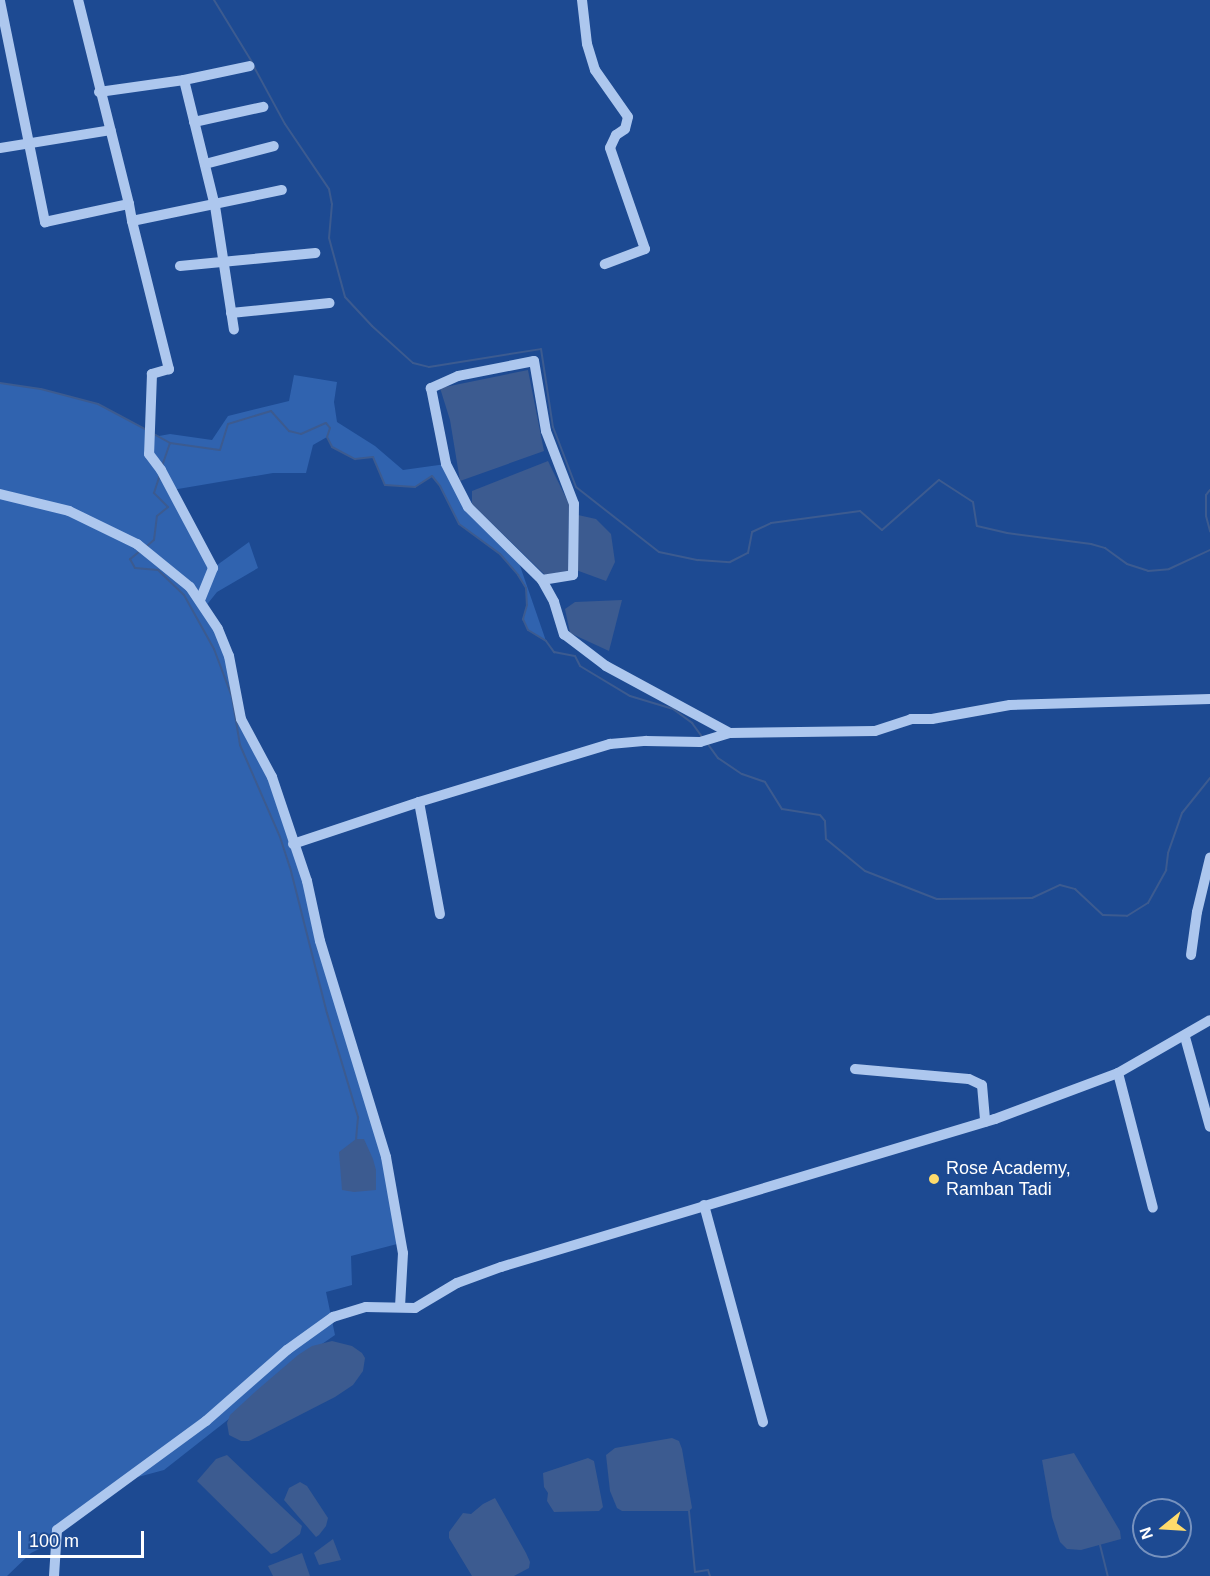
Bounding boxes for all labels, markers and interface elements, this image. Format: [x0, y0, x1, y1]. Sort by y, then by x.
place label: Rose Academy, Ramban Tadi [946, 1158, 1072, 1200]
marker: Rose Academy, Ramban Tadi [927, 1172, 941, 1186]
north arrow [1132, 1498, 1192, 1558]
scale bar [21, 1519, 147, 1557]
text: N [1136, 1525, 1156, 1541]
text: 100 m [29, 1531, 79, 1551]

